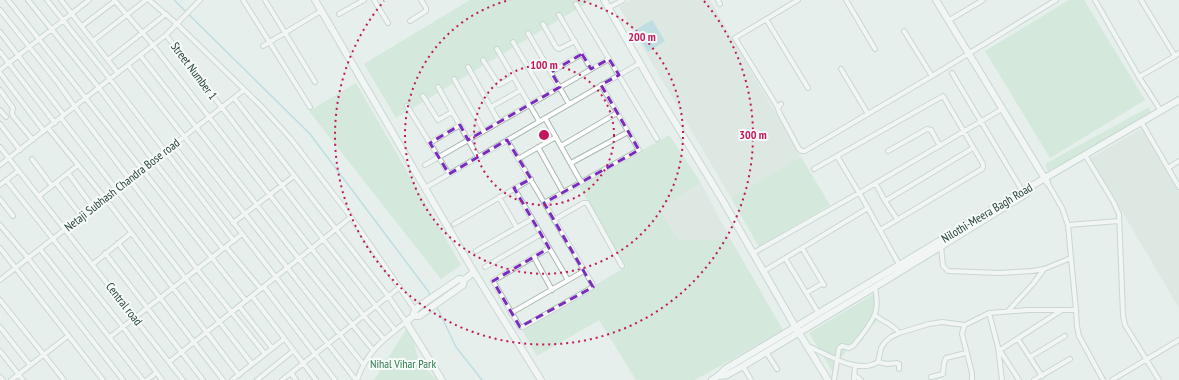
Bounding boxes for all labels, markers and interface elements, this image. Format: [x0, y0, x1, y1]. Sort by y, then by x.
text: 200 m [628, 29, 656, 44]
street label: Street Number 1 [168, 39, 221, 102]
text: 100 m [530, 57, 558, 72]
text: 300 m [739, 127, 767, 142]
centre of rings [537, 128, 551, 142]
street label: Netaji Subhash Chandra Bose road [61, 135, 182, 234]
street label: Nilothi-Meera Bagh Road [938, 179, 1035, 246]
street label: Central road [103, 279, 146, 328]
park label: Nihal Vihar Park [370, 356, 436, 371]

